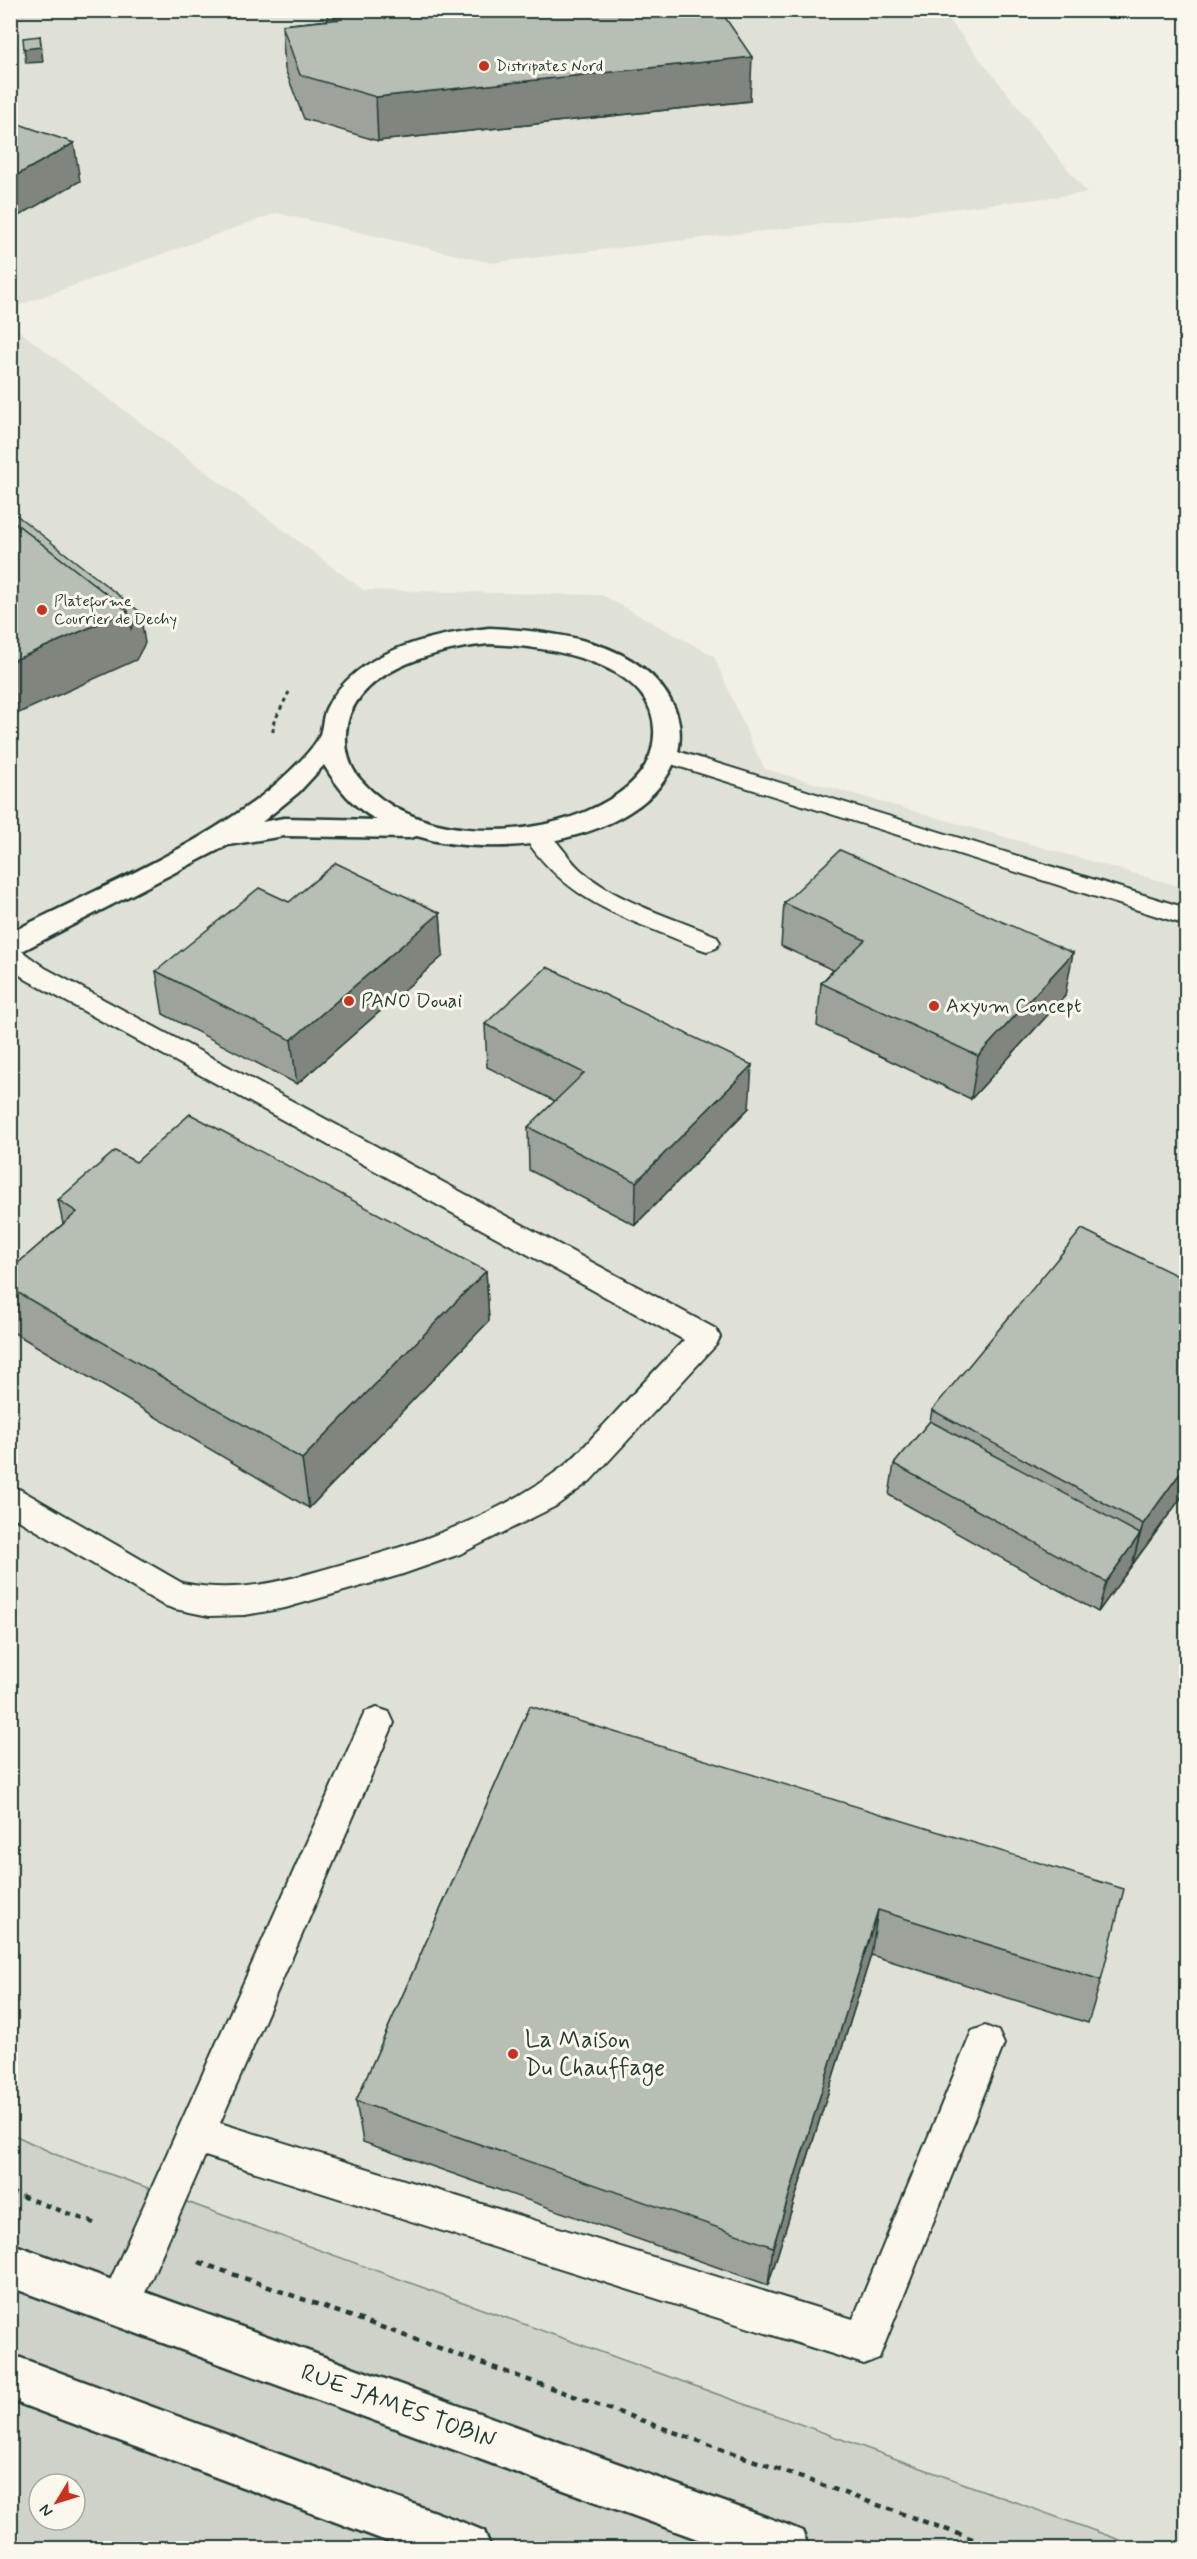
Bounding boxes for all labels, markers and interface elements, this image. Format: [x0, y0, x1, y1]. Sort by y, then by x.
place label: Distripates Nord [496, 56, 603, 77]
marker: Distripates Nord [477, 59, 491, 73]
place label: Plateforme Courrier de Dechy [54, 591, 177, 630]
marker: Plateforme Courrier de Dechy [35, 603, 49, 617]
place label: PANO Douai [361, 988, 462, 1015]
place label: Axyum Concept [946, 993, 1081, 1020]
marker: PANO Douai [342, 994, 356, 1008]
marker: Axyum Concept [927, 999, 941, 1013]
place label: La Maison Du Chauffage [525, 2025, 665, 2086]
marker: La Maison Du Chauffage [506, 2047, 520, 2061]
street label: RUE JAMES TOBIN [296, 2357, 500, 2457]
north arrow [27, 2472, 87, 2532]
text: N [35, 2500, 58, 2521]

